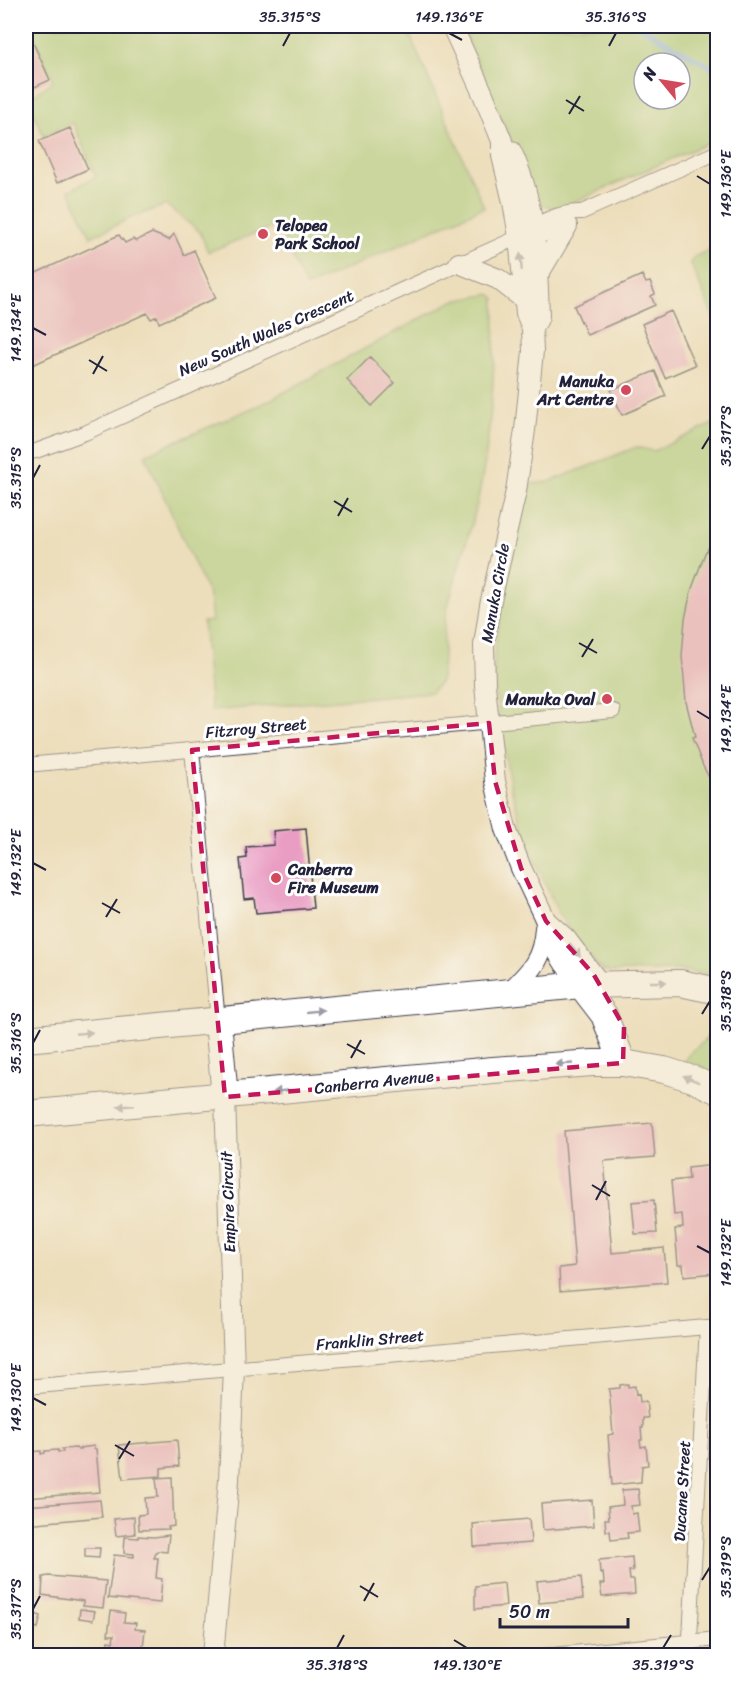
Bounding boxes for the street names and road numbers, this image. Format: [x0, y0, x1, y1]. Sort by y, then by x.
street label: New South Wales Crescent [174, 281, 358, 385]
street label: Manuka Circle [472, 541, 518, 645]
street label: Fitzroy Street [204, 709, 308, 747]
street label: Canberra Avenue [313, 1061, 435, 1103]
street label: Empire Circuit [212, 1150, 244, 1253]
street label: Franklin Street [315, 1321, 425, 1359]
street label: Ducane Street [665, 1440, 699, 1542]

